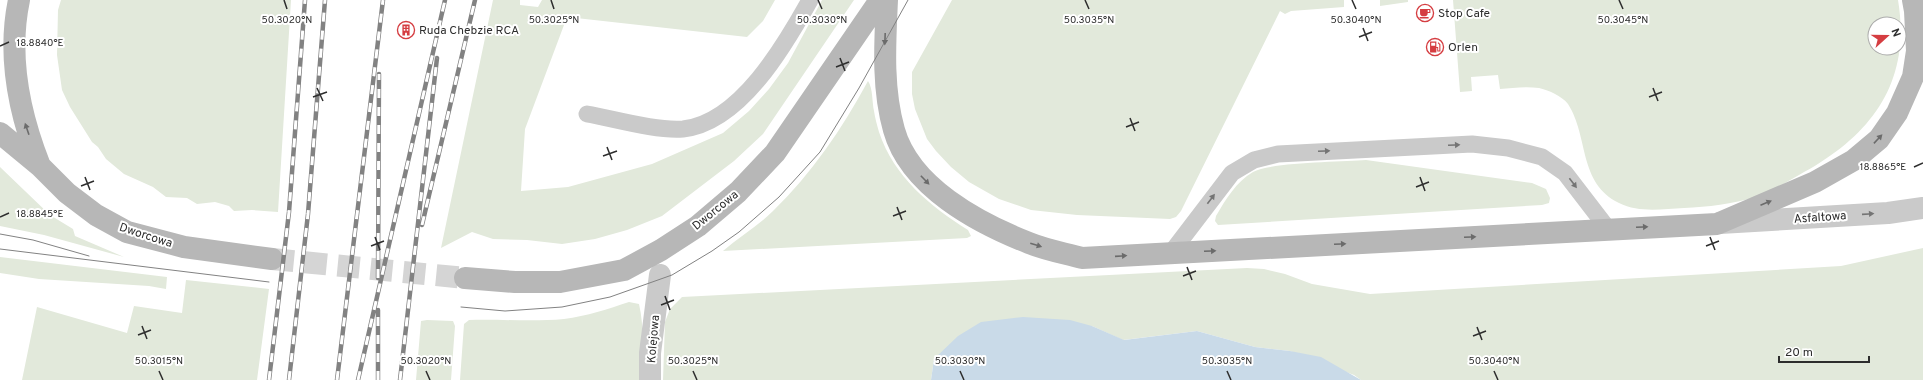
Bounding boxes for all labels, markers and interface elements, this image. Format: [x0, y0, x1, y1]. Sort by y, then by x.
cafe icon: Stop Cafe [1415, 3, 1435, 23]
place label: Stop Cafe [1438, 6, 1490, 22]
text: 50.3020°N [262, 14, 312, 27]
text: 50.3025°N [529, 14, 579, 27]
text: 50.3030°N [797, 14, 847, 27]
text: 50.3035°N [1064, 14, 1114, 27]
text: 50.3040°N [1330, 14, 1382, 27]
text: 50.3045°N [1598, 14, 1648, 27]
north arrow [1867, 16, 1907, 56]
building icon: Ruda Chebzie RCA [396, 20, 416, 40]
place label: Ruda Chebzie RCA [419, 23, 519, 39]
text: N [1887, 27, 1903, 39]
one-way arrow [882, 33, 888, 46]
text: 18.8840°E [17, 37, 63, 50]
fuel station icon: Orlen [1425, 37, 1445, 57]
place label: Orlen [1448, 40, 1478, 56]
one-way arrow [23, 123, 29, 135]
one-way arrow [1873, 134, 1883, 144]
one-way arrow [1448, 141, 1460, 148]
one-way arrow [1318, 148, 1330, 155]
text: 18.8865°E [1860, 161, 1906, 174]
one-way arrow [920, 175, 929, 184]
one-way arrow [1569, 178, 1577, 189]
street label: Dworcowa [689, 187, 742, 234]
one-way arrow [1207, 194, 1215, 204]
one-way arrow [1760, 200, 1772, 206]
text: 18.8845°E [17, 208, 63, 221]
street label: Asfaltowa [1793, 208, 1847, 228]
one-way arrow [1862, 211, 1875, 217]
street label: Dworcowa [117, 220, 174, 252]
one-way arrow [1636, 224, 1648, 231]
one-way arrow [1464, 233, 1476, 240]
one-way arrow [1334, 240, 1346, 247]
one-way arrow [1030, 242, 1042, 248]
one-way arrow [1204, 247, 1216, 254]
one-way arrow [1115, 253, 1128, 259]
street label: Kolejowa [644, 314, 664, 364]
scale bar [1779, 338, 1869, 364]
text: 20 m [1785, 345, 1813, 361]
text: 50.3015°N [135, 355, 183, 368]
text: 50.3020°N [401, 355, 451, 368]
text: 50.3025°N [668, 355, 718, 368]
text: 50.3030°N [935, 355, 985, 368]
text: 50.3035°N [1202, 355, 1252, 368]
text: 50.3040°N [1468, 355, 1520, 368]

